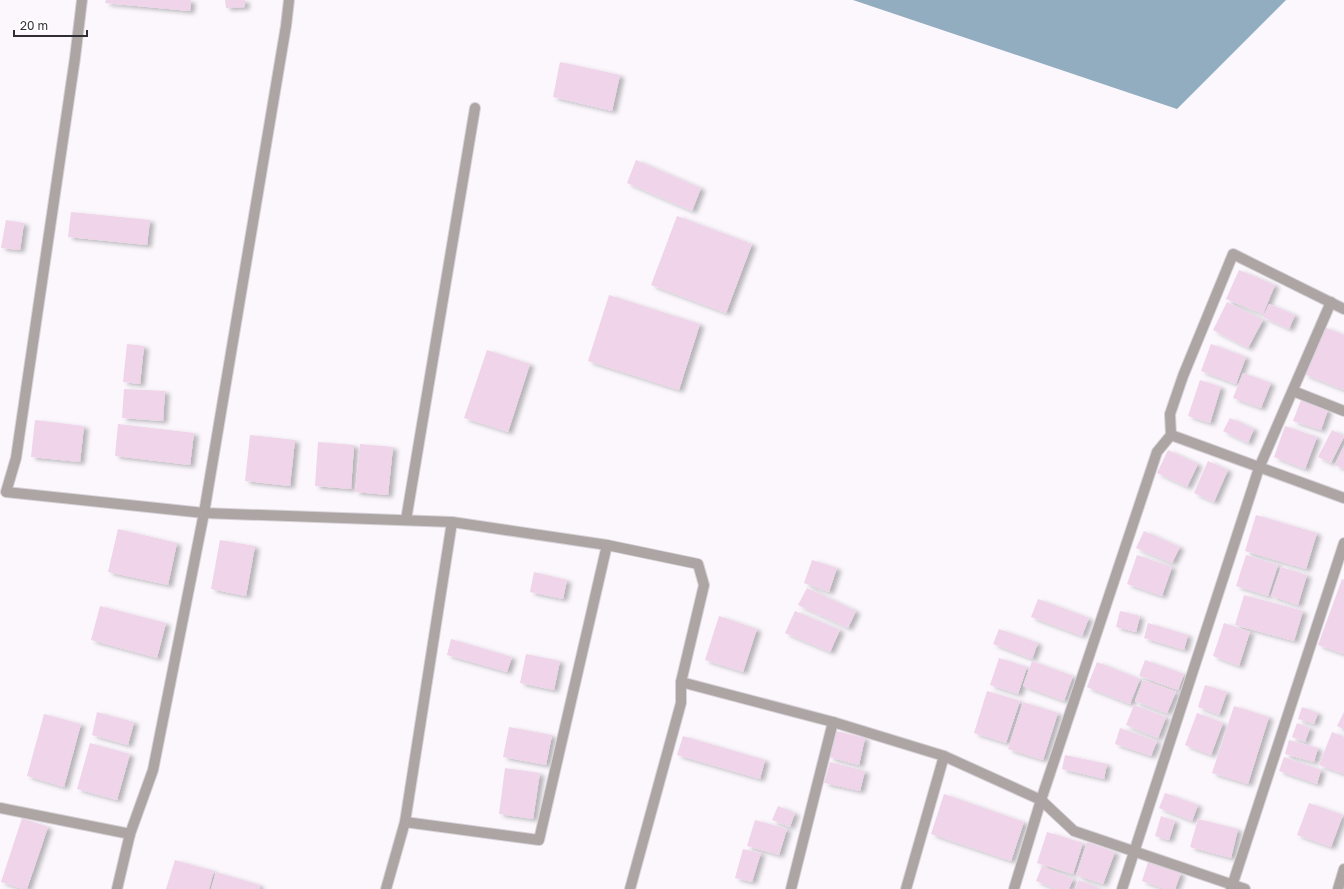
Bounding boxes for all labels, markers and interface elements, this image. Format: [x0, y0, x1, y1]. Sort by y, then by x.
scale bar [14, 12, 87, 38]
text: 20 m [20, 18, 48, 33]

